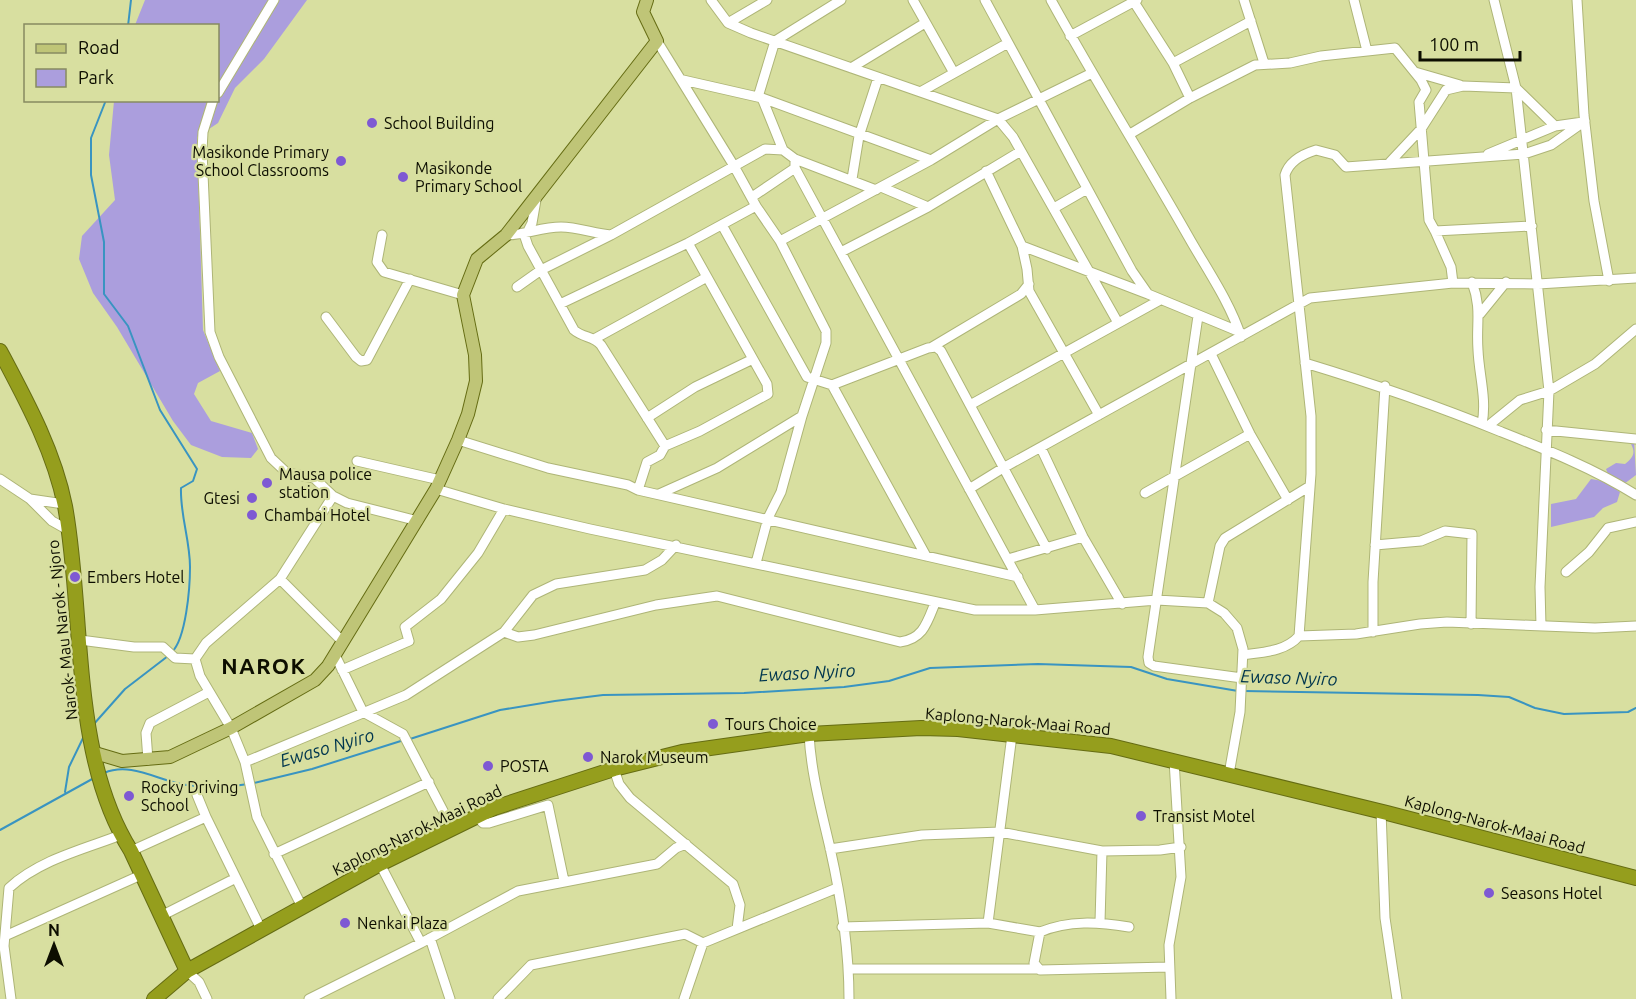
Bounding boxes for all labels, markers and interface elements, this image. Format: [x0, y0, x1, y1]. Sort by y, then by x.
legend [24, 24, 219, 102]
scale bar [1420, 24, 1520, 62]
text: 100 m [1429, 34, 1479, 54]
text: Road [78, 37, 120, 57]
text: Park [78, 67, 114, 87]
place label: School Building [384, 114, 495, 132]
marker: School Building [365, 116, 379, 130]
place label: Masikonde Primary School Classrooms [192, 143, 329, 179]
marker: Masikonde Primary School Classrooms [334, 154, 348, 168]
place label: Masikonde Primary School [415, 159, 522, 195]
marker: Masikonde Primary School [396, 170, 410, 184]
place label: Mausa police station [279, 465, 372, 501]
marker: Mausa police station [260, 476, 274, 490]
place label: Gtesi [203, 489, 240, 507]
marker: Gtesi [245, 491, 259, 505]
place label: Chambai Hotel [264, 506, 370, 524]
marker: Chambai Hotel [245, 508, 259, 522]
street label: Narok- Mau Narok - Njoro [44, 539, 80, 721]
place label: Embers Hotel [87, 568, 184, 586]
marker: Embers Hotel [68, 570, 82, 584]
district label: NAROK [221, 653, 307, 678]
water label: Ewaso Nyiro [758, 659, 856, 685]
water label: Ewaso Nyiro [1240, 665, 1338, 689]
street label: Kaplong-Narok-Maai Road [925, 704, 1111, 738]
place label: Tours Choice [725, 715, 817, 733]
marker: Tours Choice [706, 717, 720, 731]
water label: Ewaso Nyiro [277, 724, 376, 770]
place label: Narok Museum [600, 748, 709, 766]
marker: Narok Museum [581, 750, 595, 764]
place label: POSTA [500, 757, 549, 775]
marker: POSTA [481, 759, 495, 773]
place label: Rocky Driving School [141, 778, 238, 814]
street label: Kaplong-Narok-Maai Road [329, 781, 505, 879]
marker: Rocky Driving School [122, 789, 136, 803]
street label: Kaplong-Narok-Maai Road [1403, 791, 1587, 857]
place label: Transist Motel [1153, 807, 1255, 825]
marker: Transist Motel [1134, 809, 1148, 823]
place label: Seasons Hotel [1501, 884, 1602, 902]
marker: Seasons Hotel [1482, 886, 1496, 900]
place label: Nenkai Plaza [357, 914, 448, 932]
north arrow [24, 915, 84, 975]
marker: Nenkai Plaza [338, 916, 352, 930]
text: N [48, 921, 60, 939]

